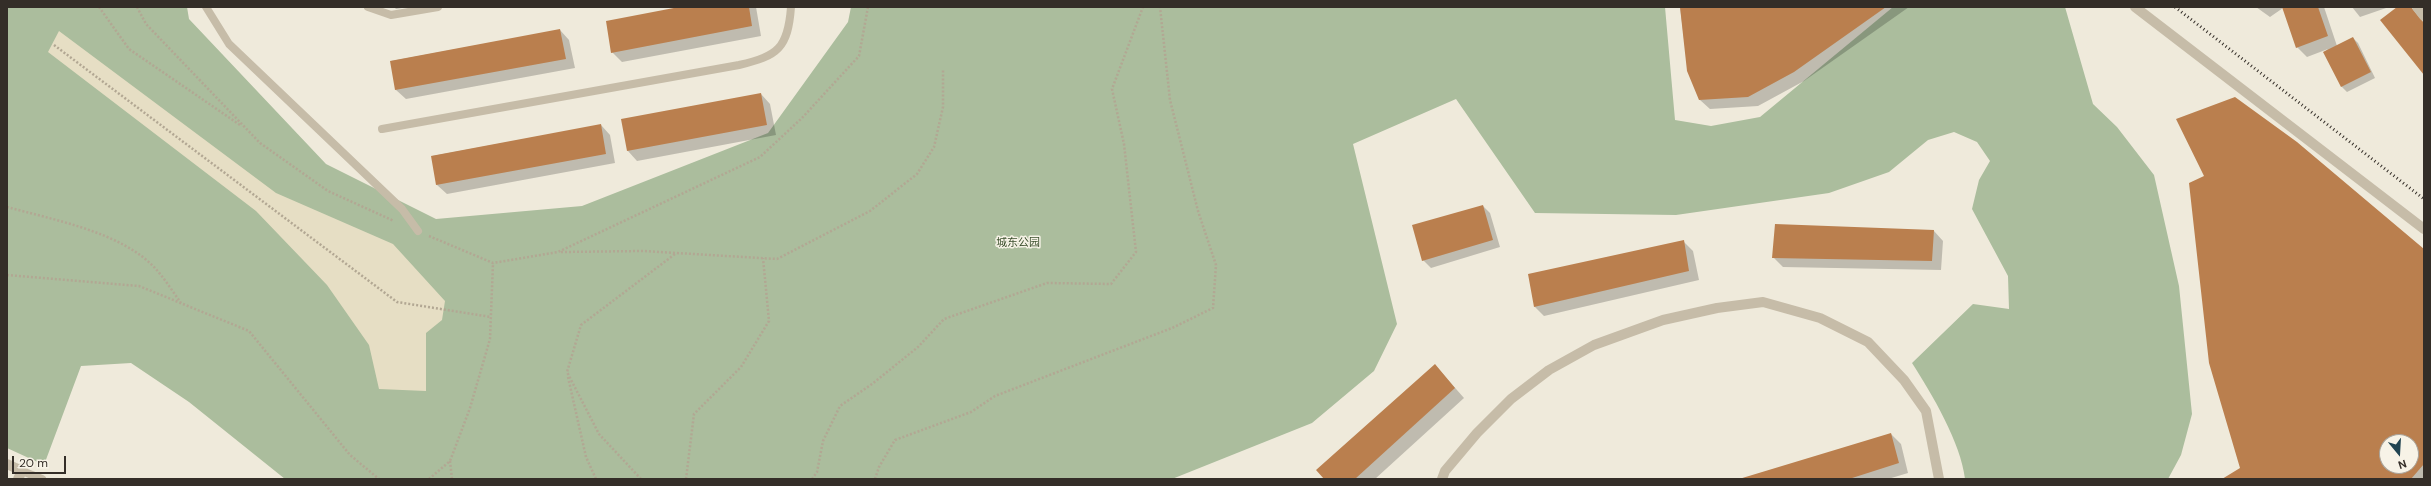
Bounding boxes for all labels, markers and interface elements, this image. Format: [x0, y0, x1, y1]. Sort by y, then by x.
park label: 城东公园 [996, 236, 1040, 250]
north arrow [2379, 434, 2419, 474]
scale bar [14, 448, 68, 474]
text: 20 m [19, 455, 48, 471]
text: N [2396, 457, 2408, 472]

